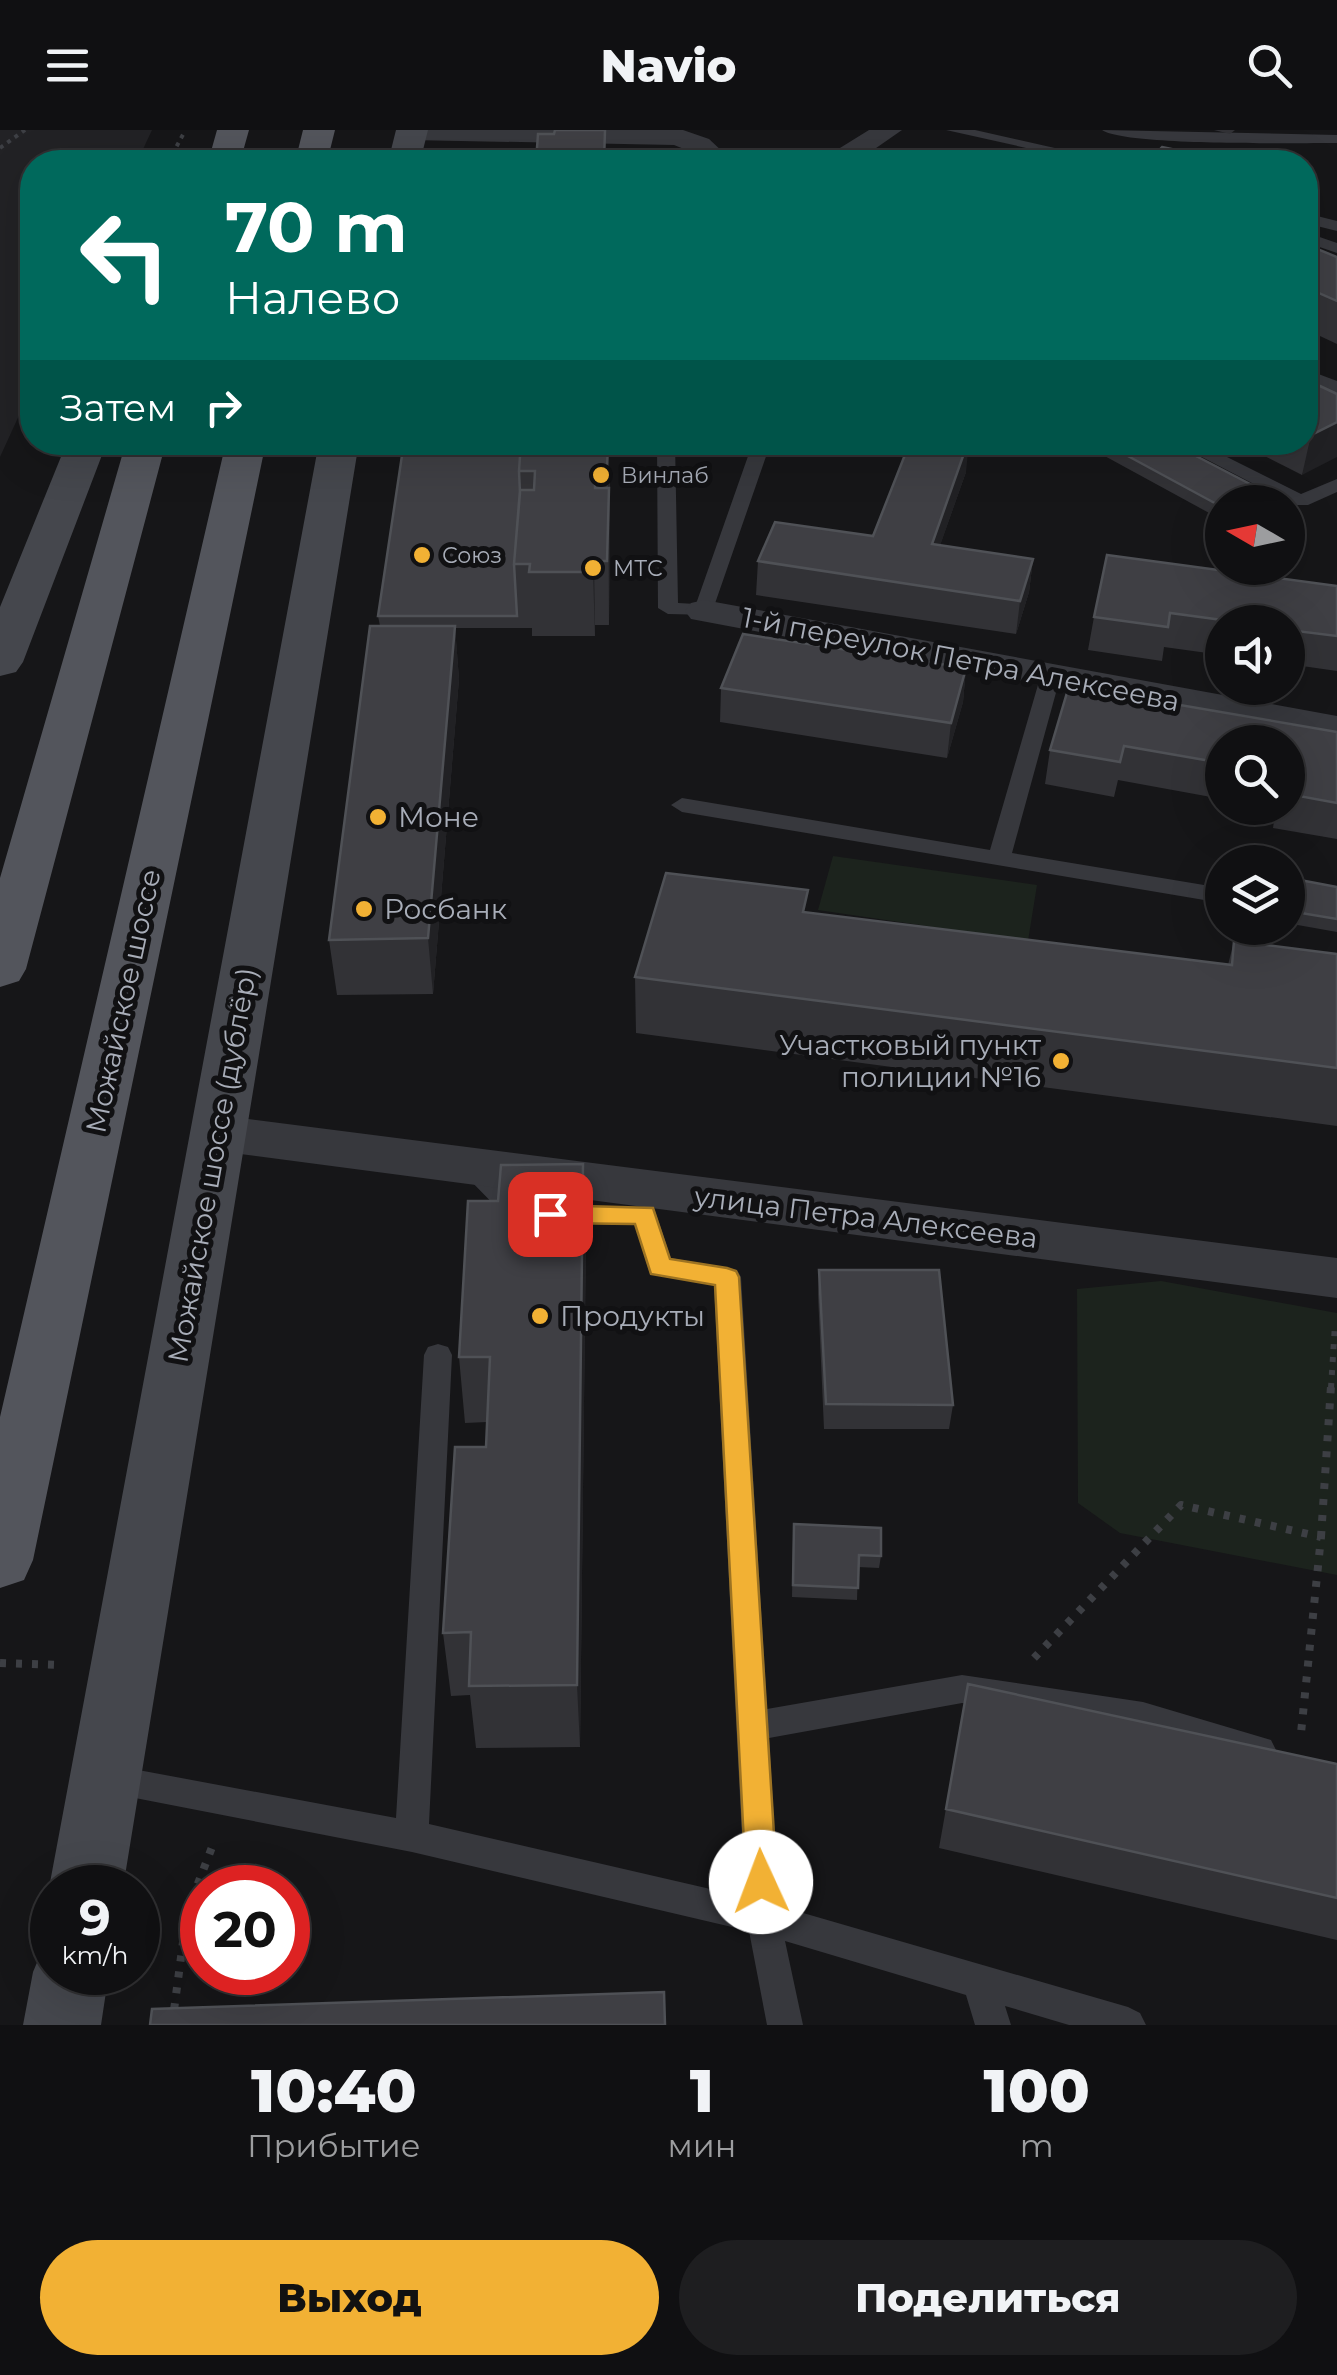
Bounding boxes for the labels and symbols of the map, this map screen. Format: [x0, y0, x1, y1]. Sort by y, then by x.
place label: Винлаб [621, 462, 709, 489]
marker: Винлаб [590, 464, 612, 486]
north arrow [1205, 485, 1305, 585]
place label: Союз [442, 542, 502, 569]
marker: Союз [411, 544, 433, 566]
place label: МТС [613, 555, 663, 582]
marker: МТС [582, 557, 604, 579]
street label: 1-й переулок Петра Алексеева [739, 600, 1183, 718]
place label: Моне [398, 800, 479, 834]
marker: Моне [367, 806, 389, 828]
street label: Можайское шоссе [78, 866, 168, 1136]
place label: Росбанк [384, 892, 507, 926]
marker: Росбанк [353, 898, 375, 920]
street label: Можайское шоссе (дублёр) [160, 965, 264, 1365]
place label: Участковый пункт полиции №16 [779, 1028, 1042, 1094]
marker: Участковый пункт полиции №16 [1050, 1050, 1072, 1072]
pin [508, 1172, 593, 1257]
street label: улица Петра Алексеева [691, 1179, 1040, 1255]
place label: Продукты [560, 1299, 705, 1333]
marker: Продукты [529, 1305, 551, 1327]
position arrow [709, 1830, 813, 1934]
speed limit sign: 20 [180, 1865, 310, 1995]

